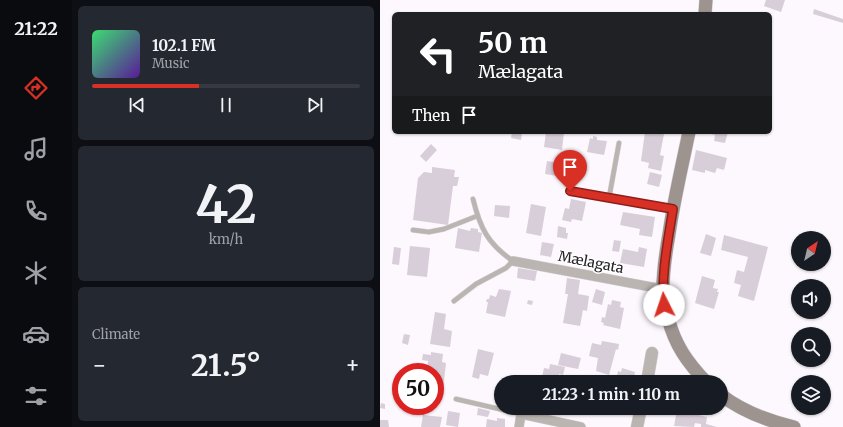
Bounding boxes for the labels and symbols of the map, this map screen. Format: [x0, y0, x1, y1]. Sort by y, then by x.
pin [553, 150, 587, 191]
north arrow [791, 231, 831, 271]
street label: Mælagata [557, 247, 626, 277]
position arrow [643, 284, 685, 326]
speed limit sign: 50 [392, 363, 444, 415]

